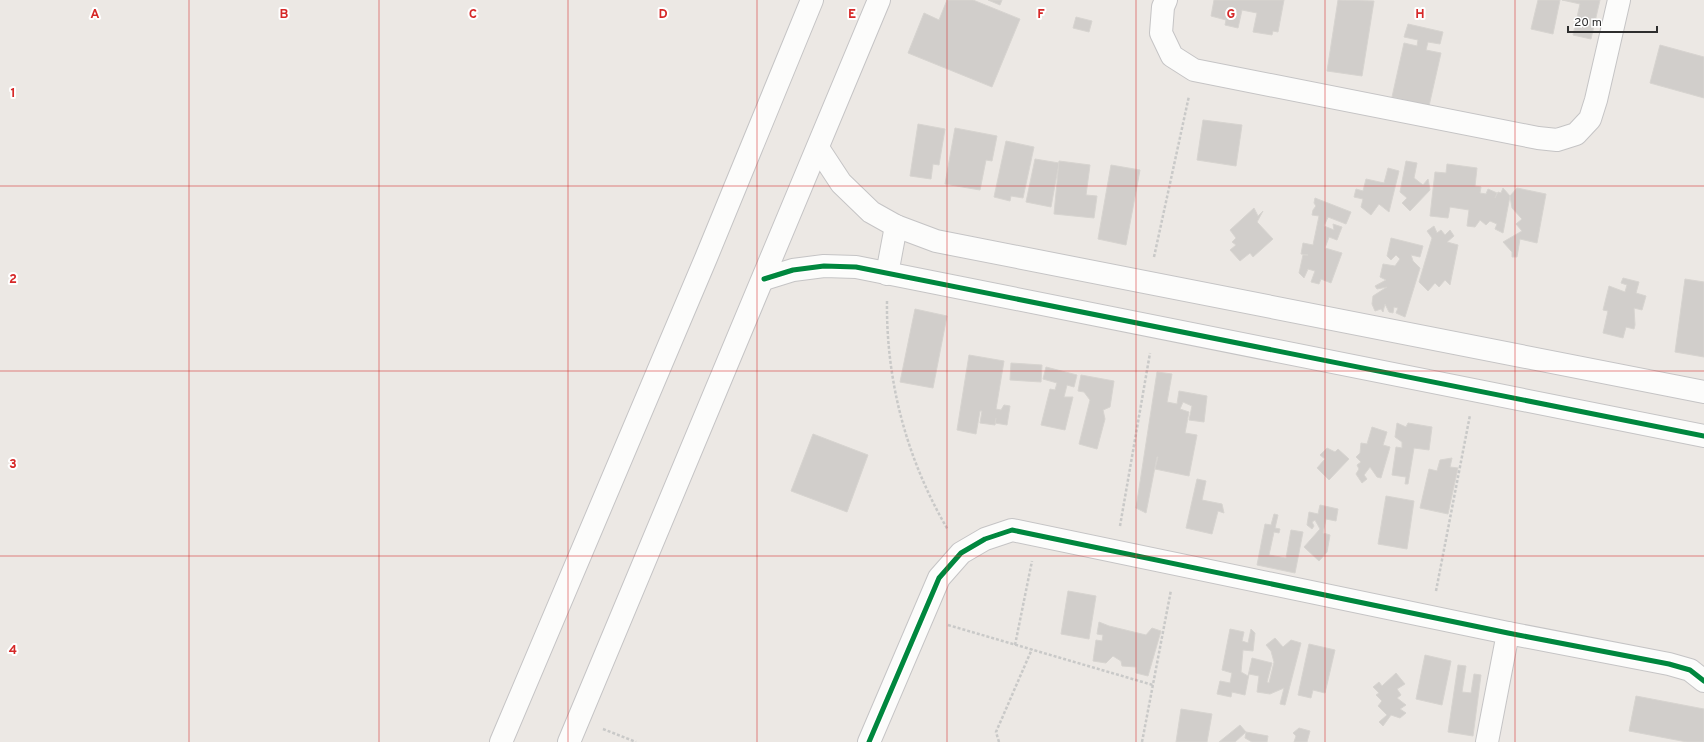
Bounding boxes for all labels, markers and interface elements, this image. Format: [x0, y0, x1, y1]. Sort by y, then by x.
text: A [90, 7, 100, 23]
text: B [280, 7, 289, 23]
text: C [469, 7, 477, 23]
text: D [658, 7, 668, 23]
text: E [848, 7, 856, 23]
text: F [1037, 7, 1045, 23]
text: G [1227, 7, 1236, 23]
text: H [1415, 7, 1425, 23]
scale bar [1568, 8, 1657, 34]
text: 20 m [1574, 15, 1602, 31]
text: 1 [10, 86, 16, 102]
text: 2 [9, 272, 17, 288]
text: 3 [9, 457, 17, 473]
text: 4 [9, 643, 17, 659]

